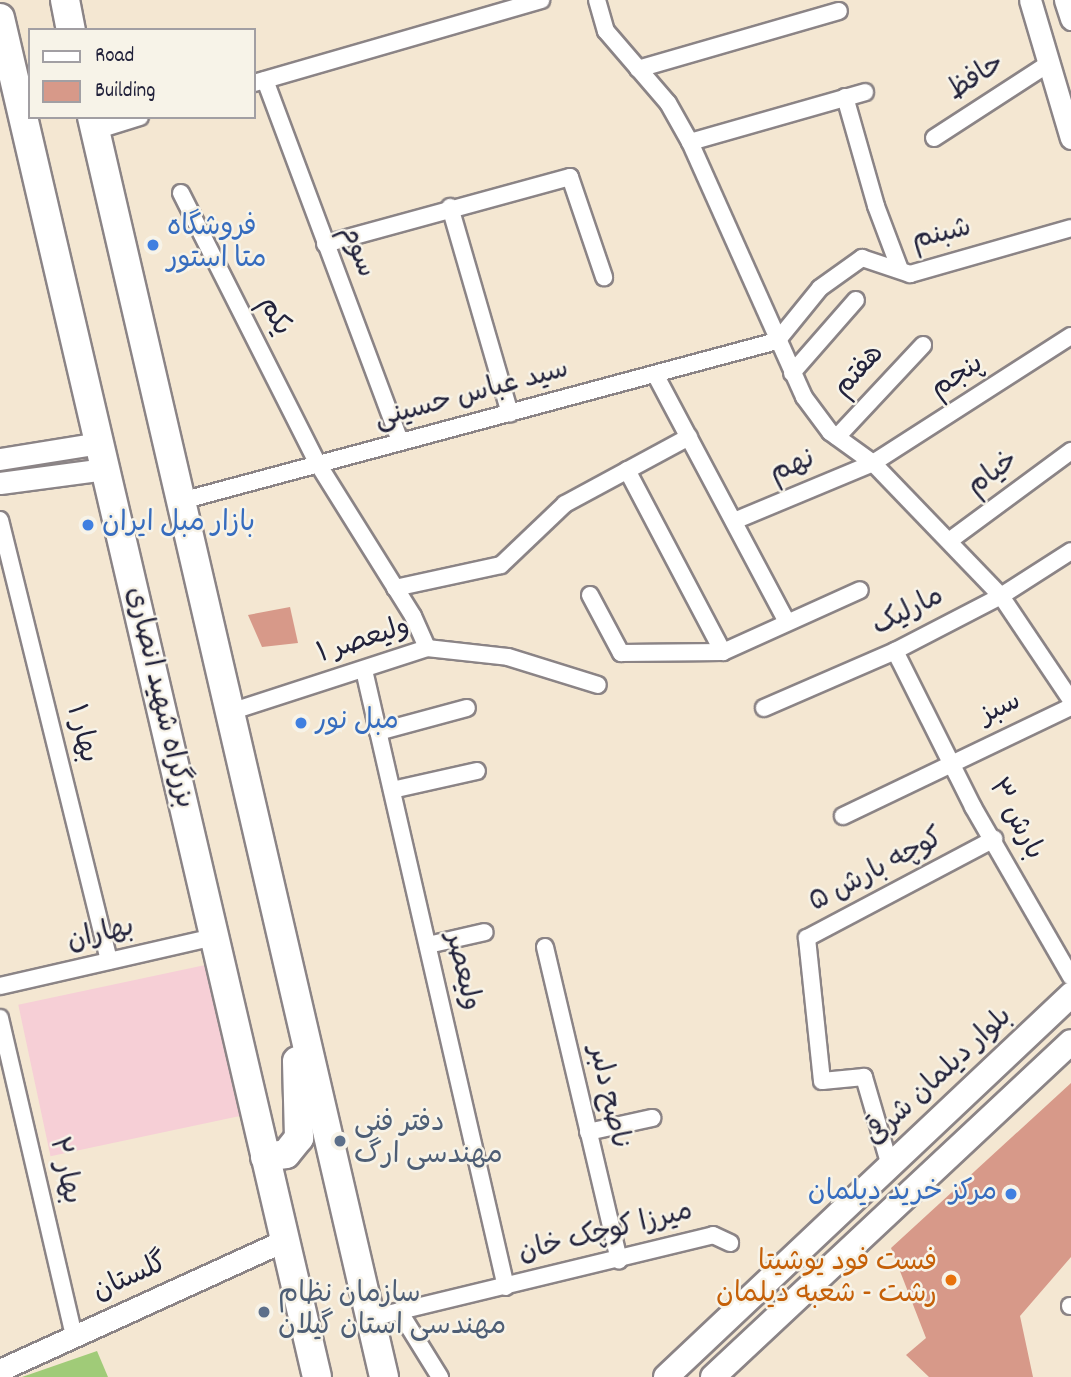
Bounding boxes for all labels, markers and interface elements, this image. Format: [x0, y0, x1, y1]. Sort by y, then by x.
legend [28, 28, 256, 119]
text: Road [95, 42, 134, 72]
street label: حافظ [942, 48, 1012, 110]
text: Building [95, 77, 155, 107]
place label: فروشگاه متا استور [167, 212, 267, 278]
street label: شبنم [909, 212, 975, 260]
street label: سوم [331, 221, 381, 283]
marker: فروشگاه متا استور [145, 237, 161, 253]
street label: یکم [249, 292, 297, 342]
street label: هفتم [827, 339, 893, 405]
street label: پنجم [925, 349, 991, 407]
street label: سید عباس حسینی [371, 354, 573, 438]
street label: نهم [765, 444, 821, 492]
street label: خیام [962, 445, 1026, 505]
place label: بازار مبل ایران [102, 508, 255, 542]
marker: بازار مبل ایران [80, 517, 96, 533]
street label: مارلیک [868, 581, 950, 645]
street label: بزرگراه شهید انصاری [116, 584, 200, 812]
street label: ولیعصر ۱ [313, 611, 415, 673]
street label: سبز [975, 686, 1027, 734]
street label: بهار ۱ [57, 701, 103, 767]
place label: مبل نور [315, 706, 399, 740]
marker: مبل نور [293, 715, 309, 731]
street label: بارش ۳ [979, 774, 1049, 866]
street label: کوچه بارش ۵ [804, 823, 950, 921]
street label: بهاران [64, 912, 138, 960]
street label: ولیعصر [436, 930, 486, 1014]
street label: بلوار دیلمان شرقی [860, 1001, 1020, 1155]
street label: ناصح دلبر [579, 1042, 635, 1154]
place label: دفتر فنی مهندسی ارگ [354, 1108, 503, 1174]
marker: دفتر فنی مهندسی ارگ [332, 1133, 348, 1149]
street label: بهار ۲ [39, 1134, 87, 1208]
place label: مرکز خرید دیلمان [808, 1177, 997, 1211]
marker: مرکز خرید دیلمان [1003, 1186, 1019, 1202]
street label: میرزا کوچک خان [515, 1196, 697, 1272]
place label: فست فود یوشیتا رشت - شعبه دیلمان [716, 1247, 937, 1313]
street label: گلستان [88, 1248, 174, 1310]
marker: فست فود یوشیتا رشت - شعبه دیلمان [943, 1272, 959, 1288]
place label: سازمان نظام مهندسی استان گیلان [278, 1279, 506, 1345]
marker: سازمان نظام مهندسی استان گیلان [256, 1304, 272, 1320]

